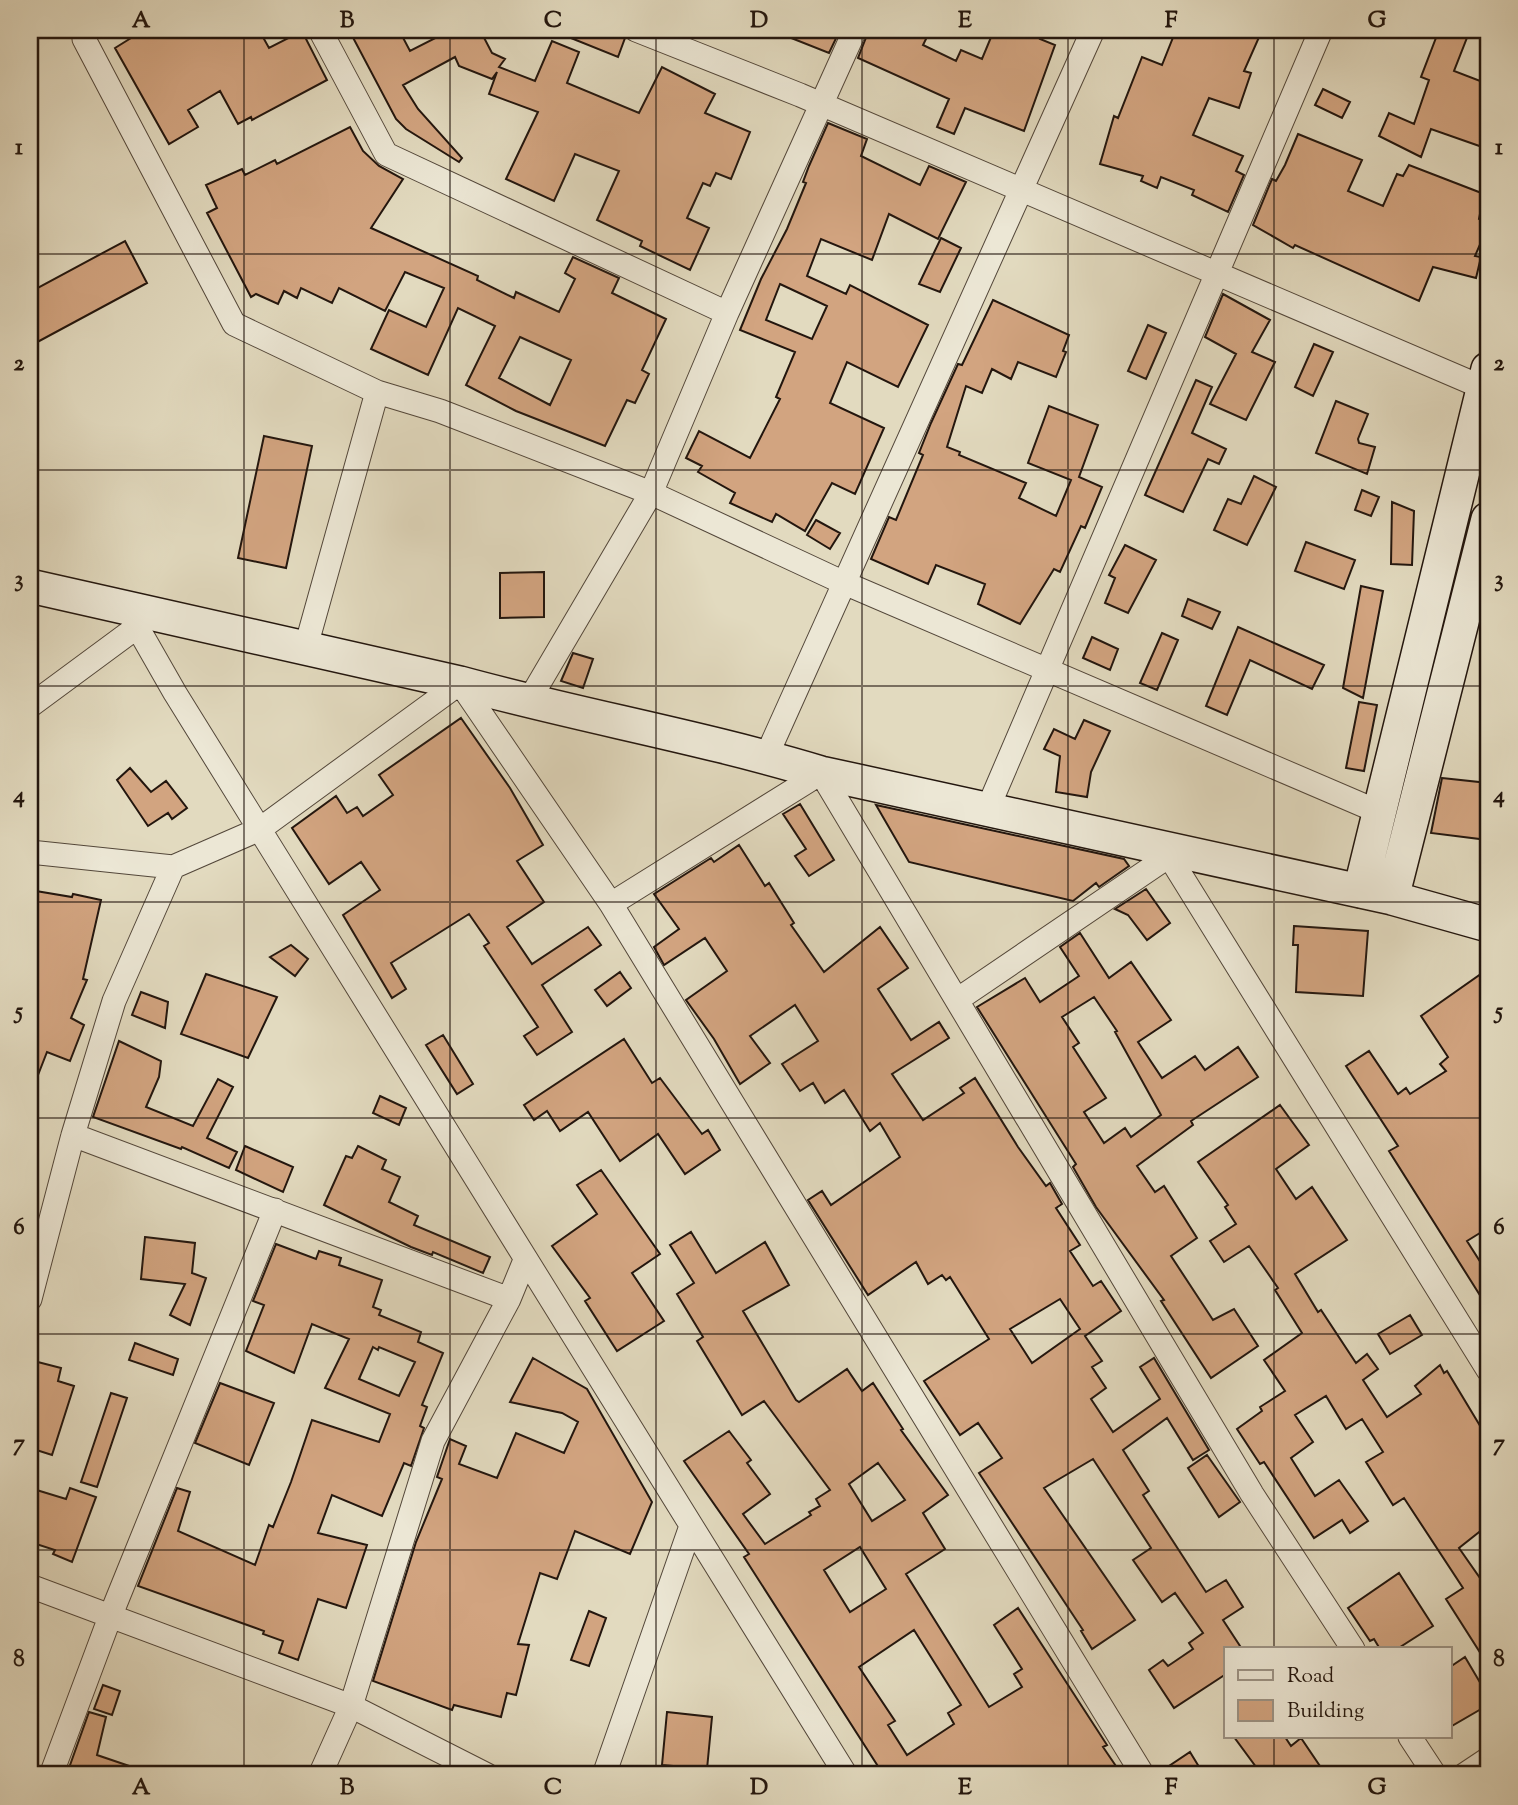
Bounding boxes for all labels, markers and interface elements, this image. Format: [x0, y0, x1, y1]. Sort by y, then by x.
text: A [132, 5, 151, 38]
text: B [340, 5, 355, 38]
text: C [544, 5, 562, 38]
text: D [750, 5, 768, 38]
text: E [958, 5, 972, 38]
text: F [1165, 5, 1178, 38]
text: G [1368, 5, 1387, 38]
text: 1 [15, 132, 23, 165]
text: 1 [1495, 132, 1503, 165]
text: 2 [14, 348, 25, 381]
text: 2 [1494, 348, 1505, 381]
text: 3 [14, 564, 24, 597]
text: 3 [1494, 564, 1504, 597]
text: 4 [12, 780, 25, 813]
text: 4 [1492, 780, 1505, 813]
text: 5 [13, 996, 23, 1029]
text: 5 [1493, 996, 1503, 1029]
text: 6 [13, 1212, 25, 1245]
text: 6 [1493, 1212, 1505, 1245]
text: 7 [13, 1428, 25, 1461]
text: 7 [1493, 1428, 1505, 1461]
text: 8 [13, 1644, 25, 1677]
text: 8 [1493, 1644, 1505, 1677]
legend [1224, 1647, 1452, 1738]
text: Road [1287, 1662, 1334, 1692]
text: Building [1287, 1697, 1364, 1727]
text: A [132, 1772, 151, 1805]
text: B [340, 1772, 355, 1805]
text: C [544, 1772, 562, 1805]
text: D [750, 1772, 768, 1805]
text: E [958, 1772, 972, 1805]
text: F [1165, 1772, 1178, 1805]
text: G [1368, 1772, 1387, 1805]

